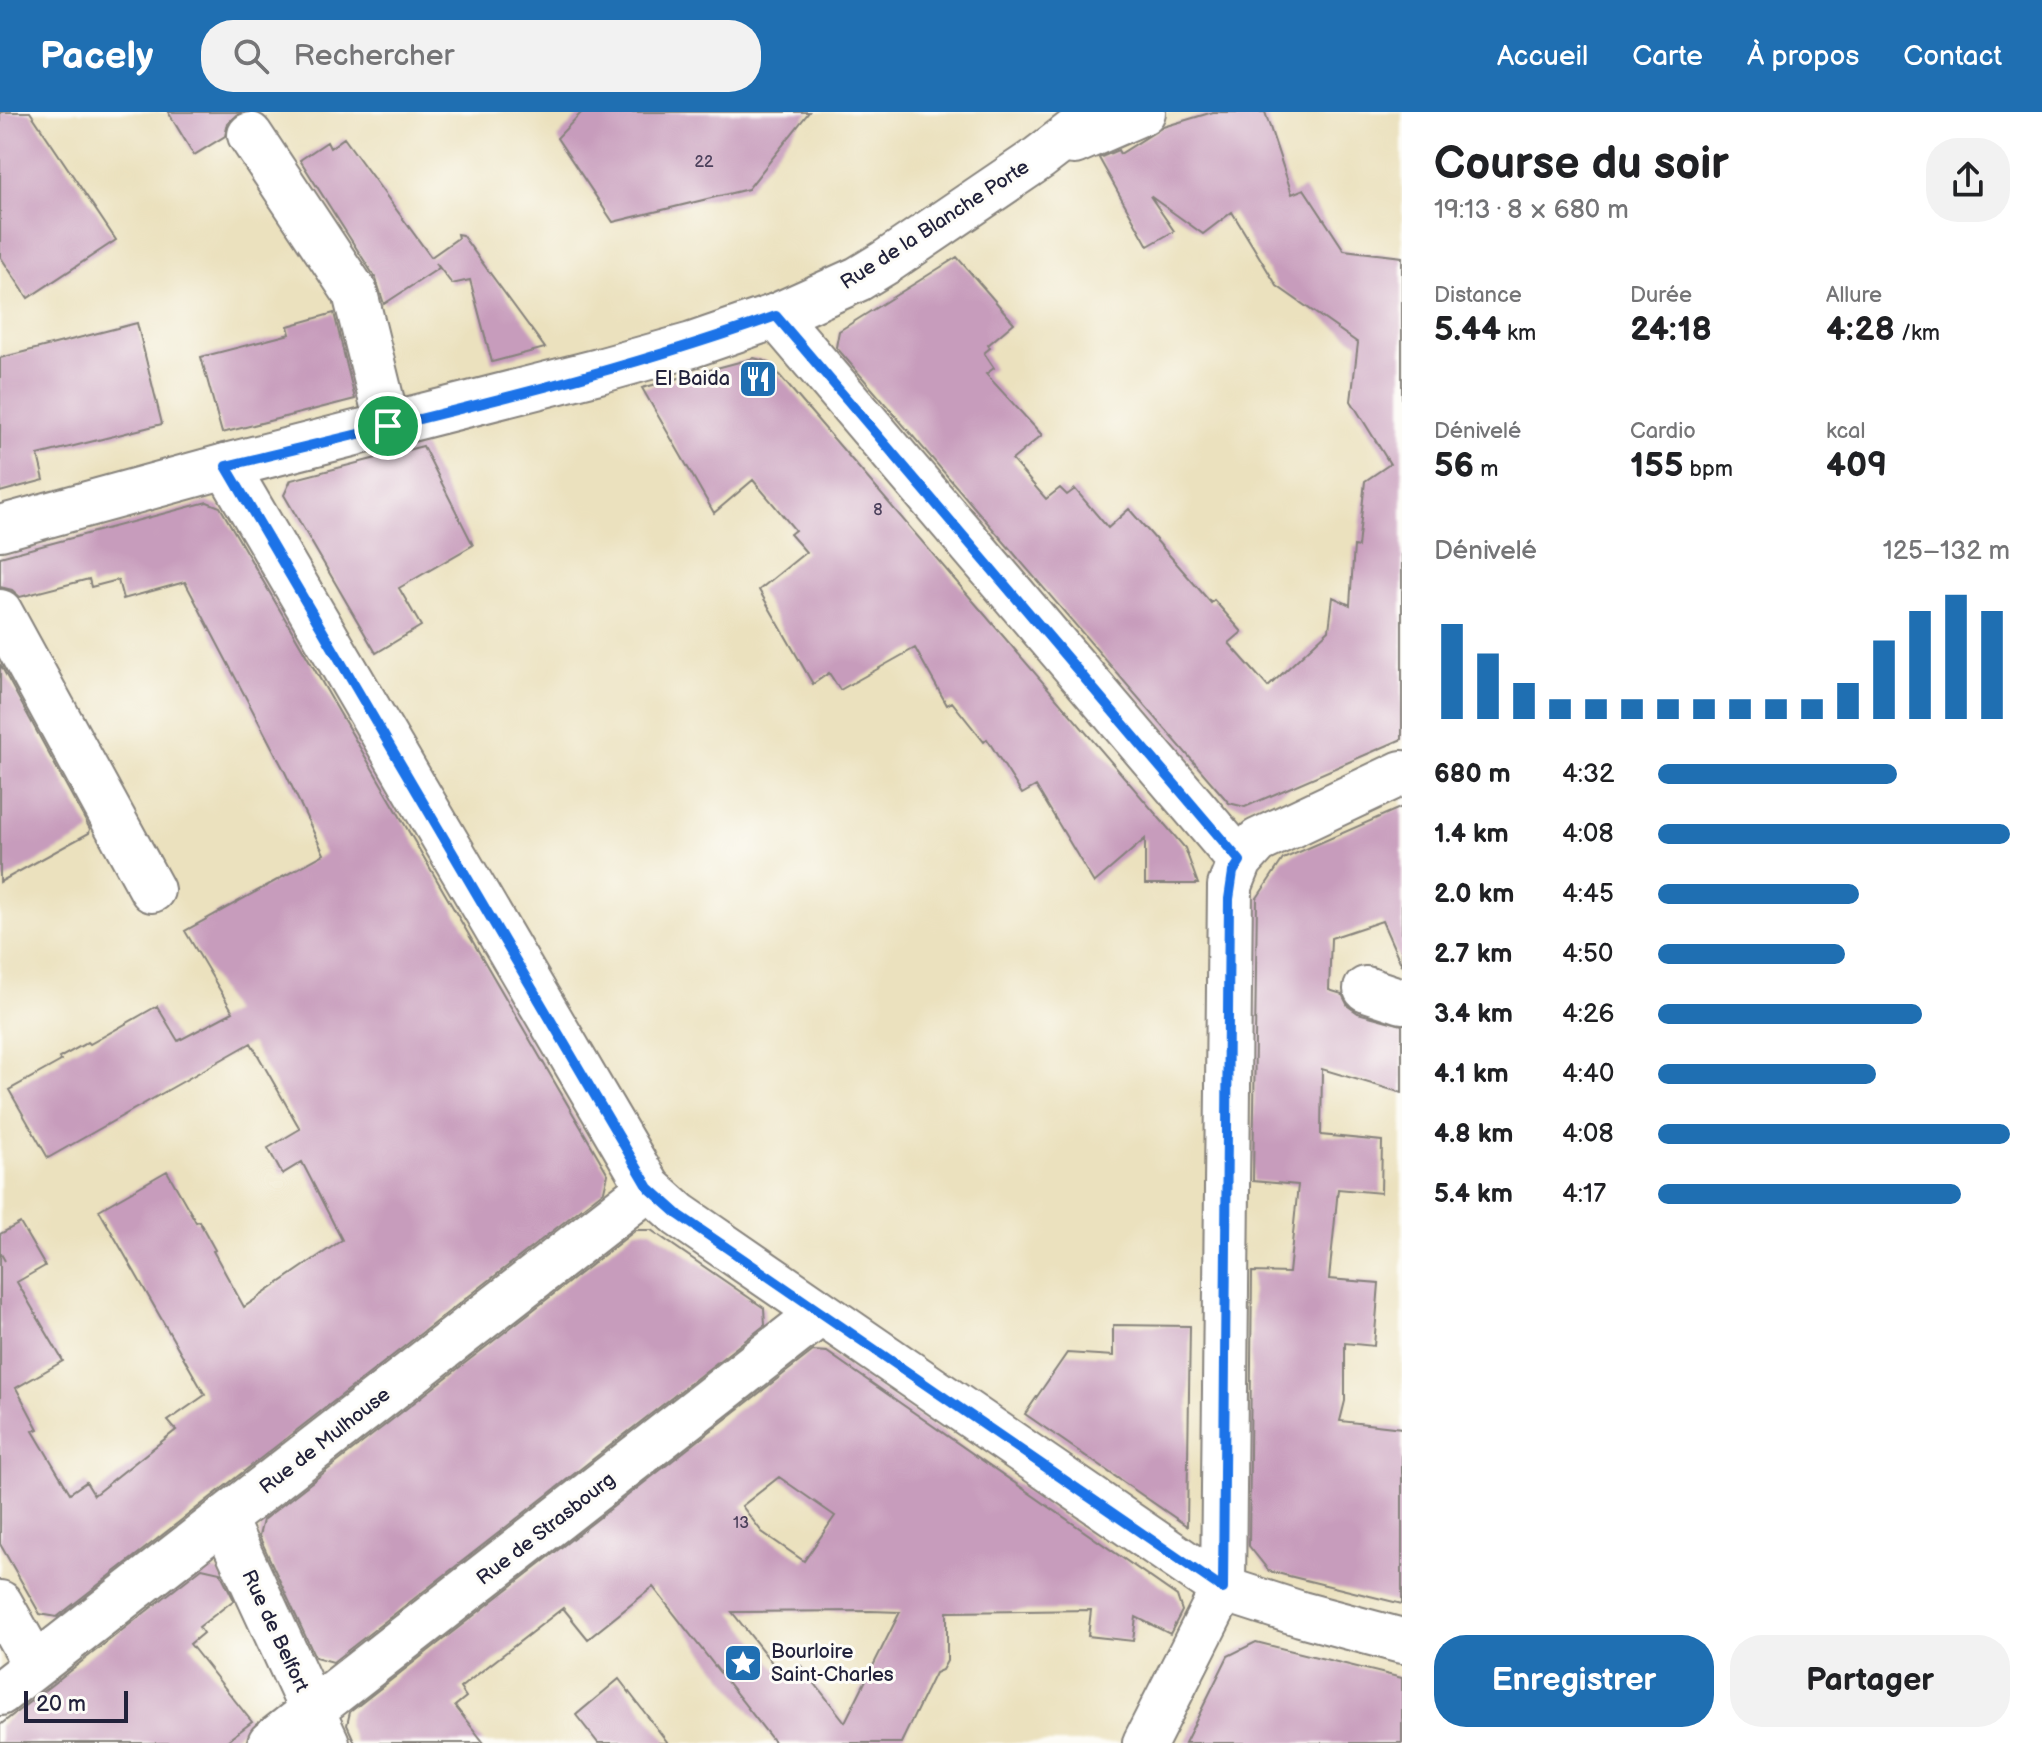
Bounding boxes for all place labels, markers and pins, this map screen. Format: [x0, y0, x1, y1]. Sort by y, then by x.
restaurant icon: El Baida [737, 358, 779, 400]
place label: El Baida [654, 367, 730, 391]
pin [354, 392, 422, 460]
place label: Bourloire Saint-Charles [771, 1640, 894, 1687]
place icon: Bourloire Saint-Charles [722, 1642, 764, 1684]

